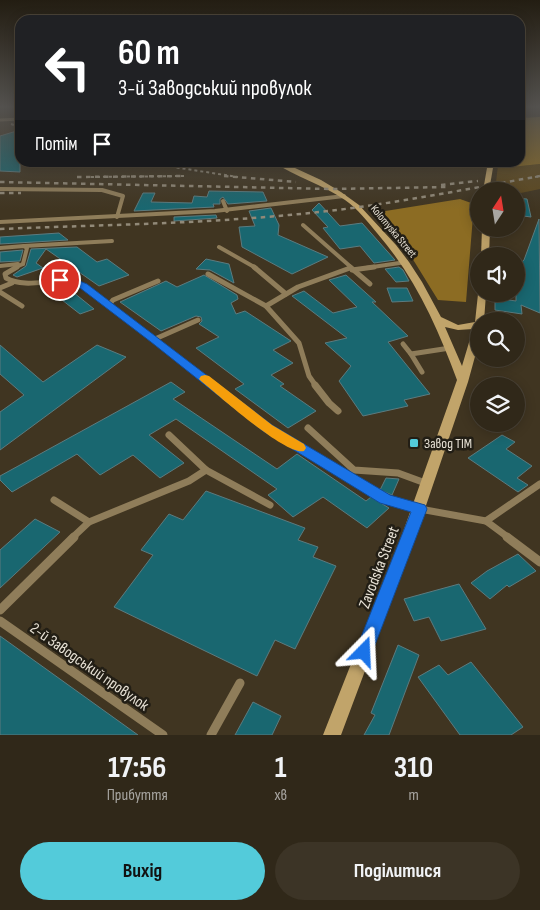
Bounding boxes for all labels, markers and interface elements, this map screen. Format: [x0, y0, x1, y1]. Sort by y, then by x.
text: 60 m [118, 32, 180, 75]
icon: left [35, 35, 100, 100]
text: 3-й Заводський провулок [118, 75, 312, 102]
icon: arrive [88, 130, 116, 158]
text: Потім [35, 133, 78, 156]
north arrow [470, 182, 525, 238]
map controls [470, 182, 525, 432]
street label: Kolomyska Street [368, 202, 420, 261]
button: sound [470, 247, 525, 302]
pin [39, 259, 81, 301]
icon: arrive [46, 266, 74, 294]
button: search [470, 312, 525, 367]
button: layers [470, 377, 525, 432]
place label: Завод ТІМ [424, 435, 472, 452]
marker: Завод ТІМ [408, 437, 420, 449]
street label: Zavodska Street [355, 524, 404, 611]
street label: 2-й Заводський провулок [26, 619, 153, 716]
position arrow [337, 625, 389, 677]
text: 17:56 [108, 750, 166, 786]
text: 1 [275, 750, 287, 786]
text: 310 [394, 750, 433, 786]
text: Прибуття [107, 786, 168, 805]
text: хв [274, 786, 287, 805]
text: m [408, 786, 419, 805]
button: Вихід [20, 842, 265, 900]
button: Поділитися [275, 842, 520, 900]

